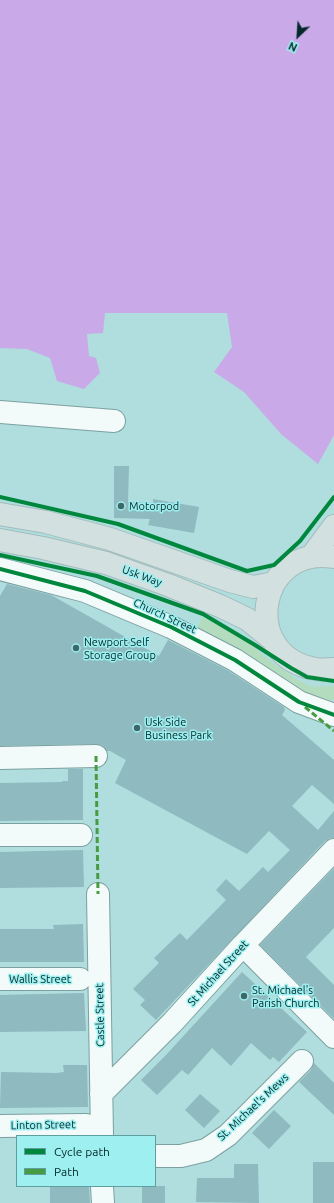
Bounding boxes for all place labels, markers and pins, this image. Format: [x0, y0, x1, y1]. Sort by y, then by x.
place label: Motorpod [129, 499, 179, 513]
marker: Motorpod [116, 501, 126, 511]
place label: Newport Self Storage Group [84, 635, 156, 661]
marker: Newport Self Storage Group [71, 643, 81, 653]
place label: Usk Side Business Park [145, 715, 212, 741]
marker: Usk Side Business Park [132, 723, 142, 733]
place label: St. Michael's Parish Church [252, 983, 319, 1009]
marker: St. Michael's Parish Church [239, 991, 249, 1001]

